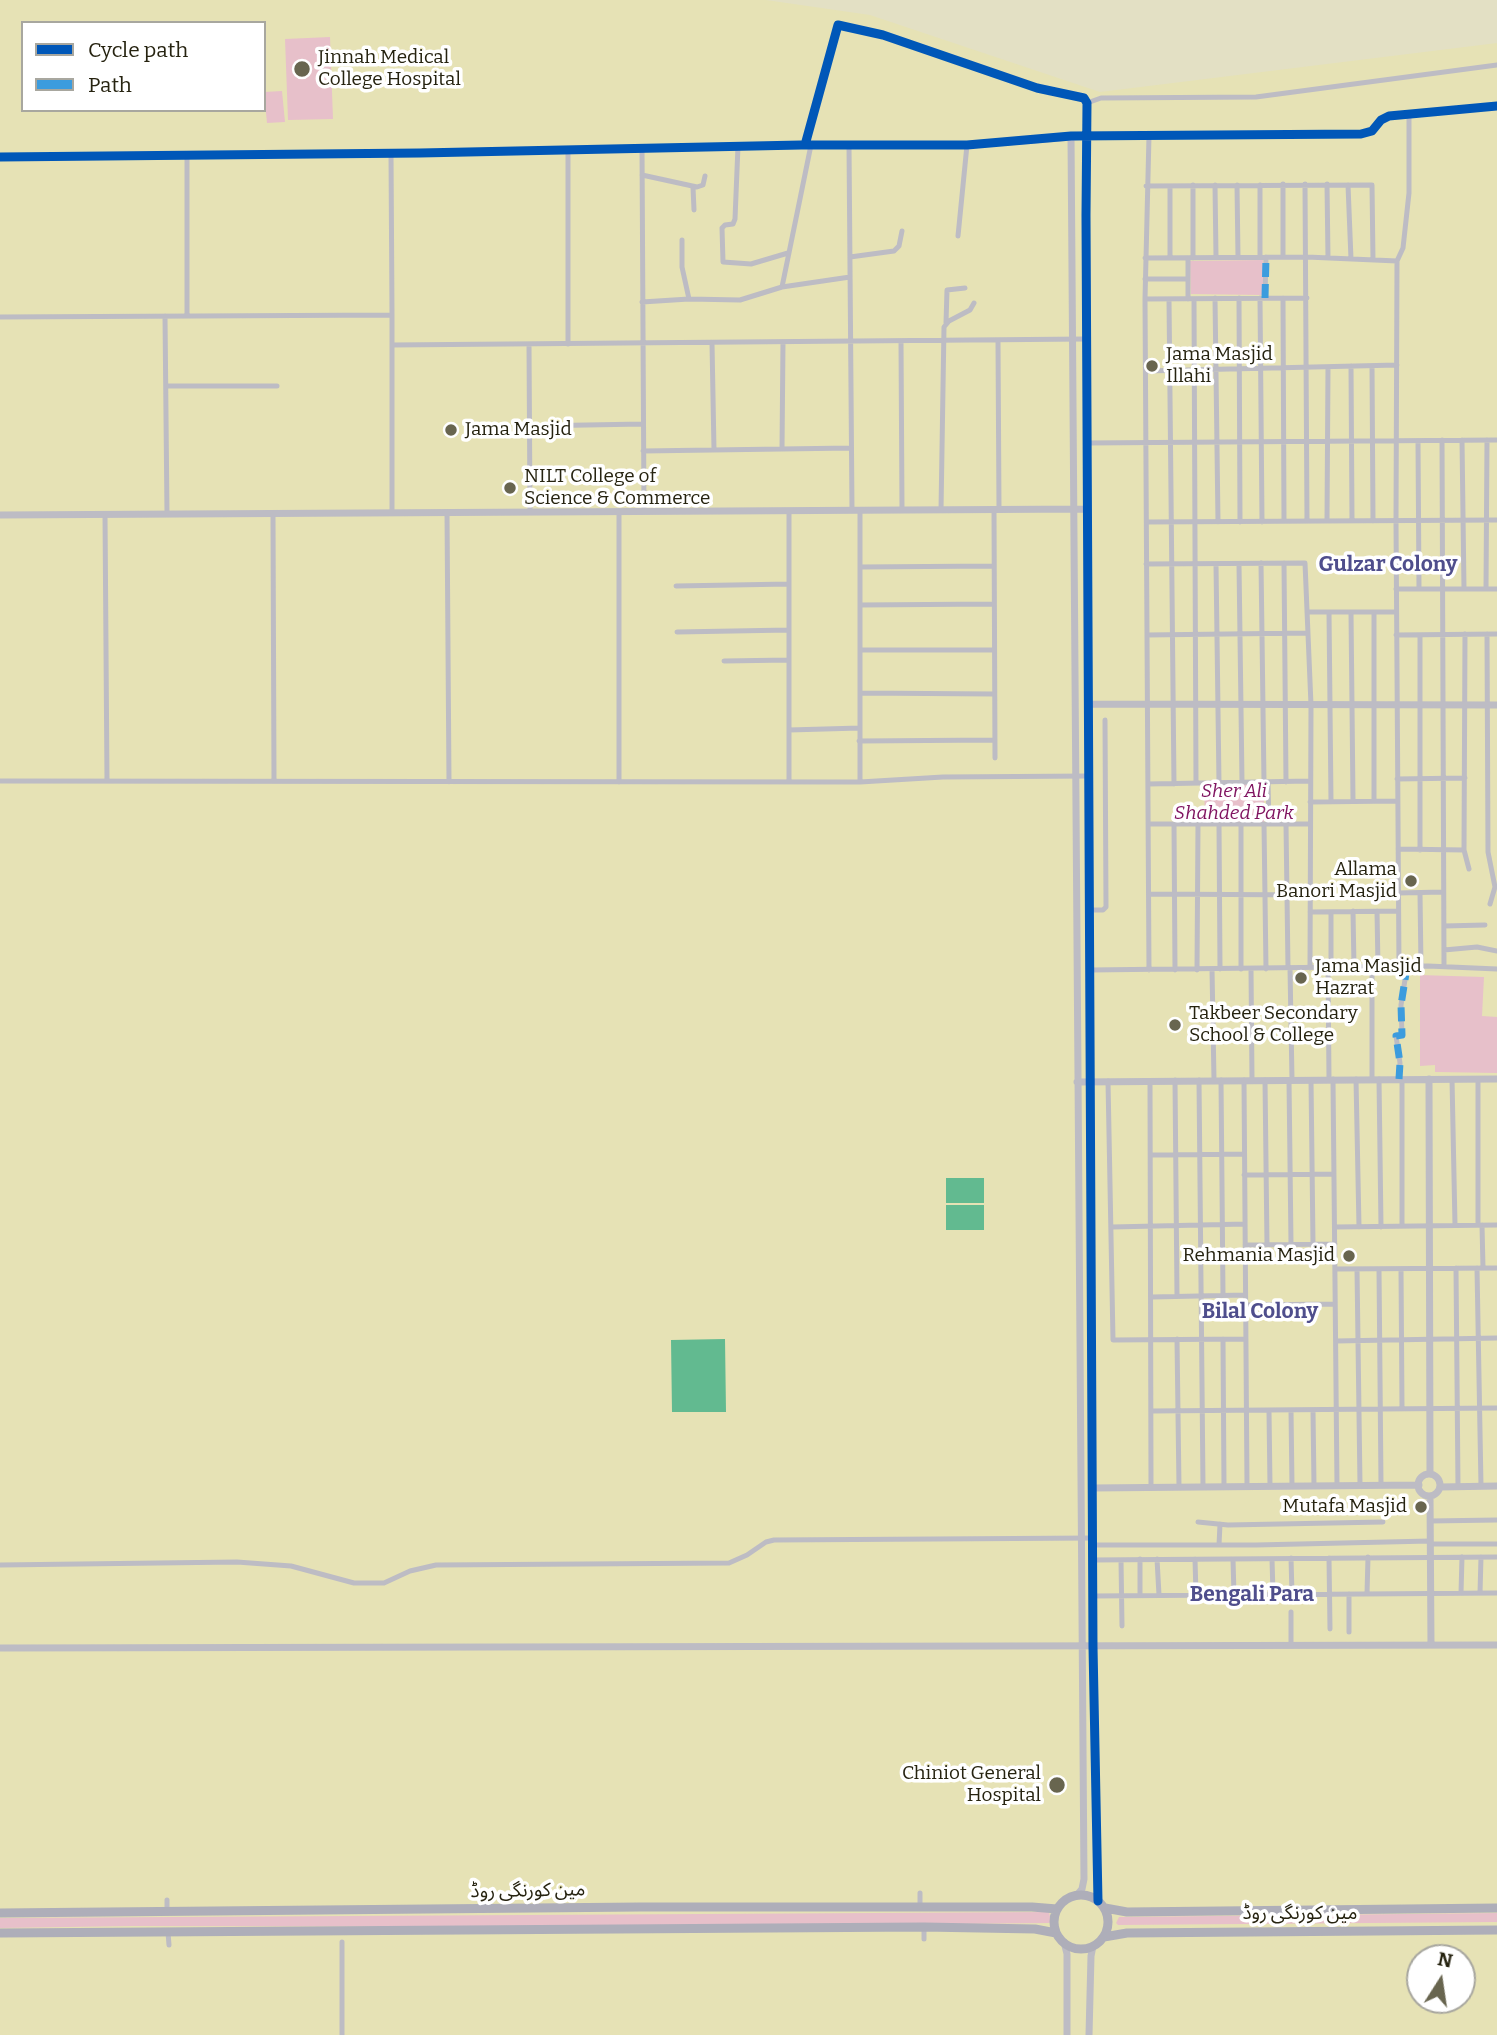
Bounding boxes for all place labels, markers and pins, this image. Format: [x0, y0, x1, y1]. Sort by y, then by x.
place label: Jinnah Medical College Hospital [318, 47, 461, 91]
marker: Jinnah Medical College Hospital [292, 59, 312, 79]
place label: Jama Masjid Illahi [1166, 344, 1273, 388]
marker: Jama Masjid Illahi [1144, 358, 1160, 374]
place label: Jama Masjid [465, 419, 572, 441]
marker: Jama Masjid [443, 422, 459, 438]
place label: NILT College of Science & Commerce [524, 466, 710, 510]
marker: NILT College of Science & Commerce [502, 480, 518, 496]
place label: Allama Banori Masjid [1276, 859, 1397, 903]
marker: Allama Banori Masjid [1403, 873, 1419, 889]
place label: Jama Masjid Hazrat [1315, 956, 1422, 1000]
marker: Jama Masjid Hazrat [1293, 970, 1309, 986]
place label: Takbeer Secondary School & College [1189, 1003, 1358, 1047]
marker: Takbeer Secondary School & College [1167, 1017, 1183, 1033]
place label: Rehmania Masjid [1182, 1245, 1335, 1267]
marker: Rehmania Masjid [1341, 1248, 1357, 1264]
place label: Mutafa Masjid [1282, 1496, 1407, 1518]
marker: Mutafa Masjid [1413, 1499, 1429, 1515]
place label: Chiniot General Hospital [902, 1763, 1041, 1807]
marker: Chiniot General Hospital [1047, 1775, 1067, 1795]

